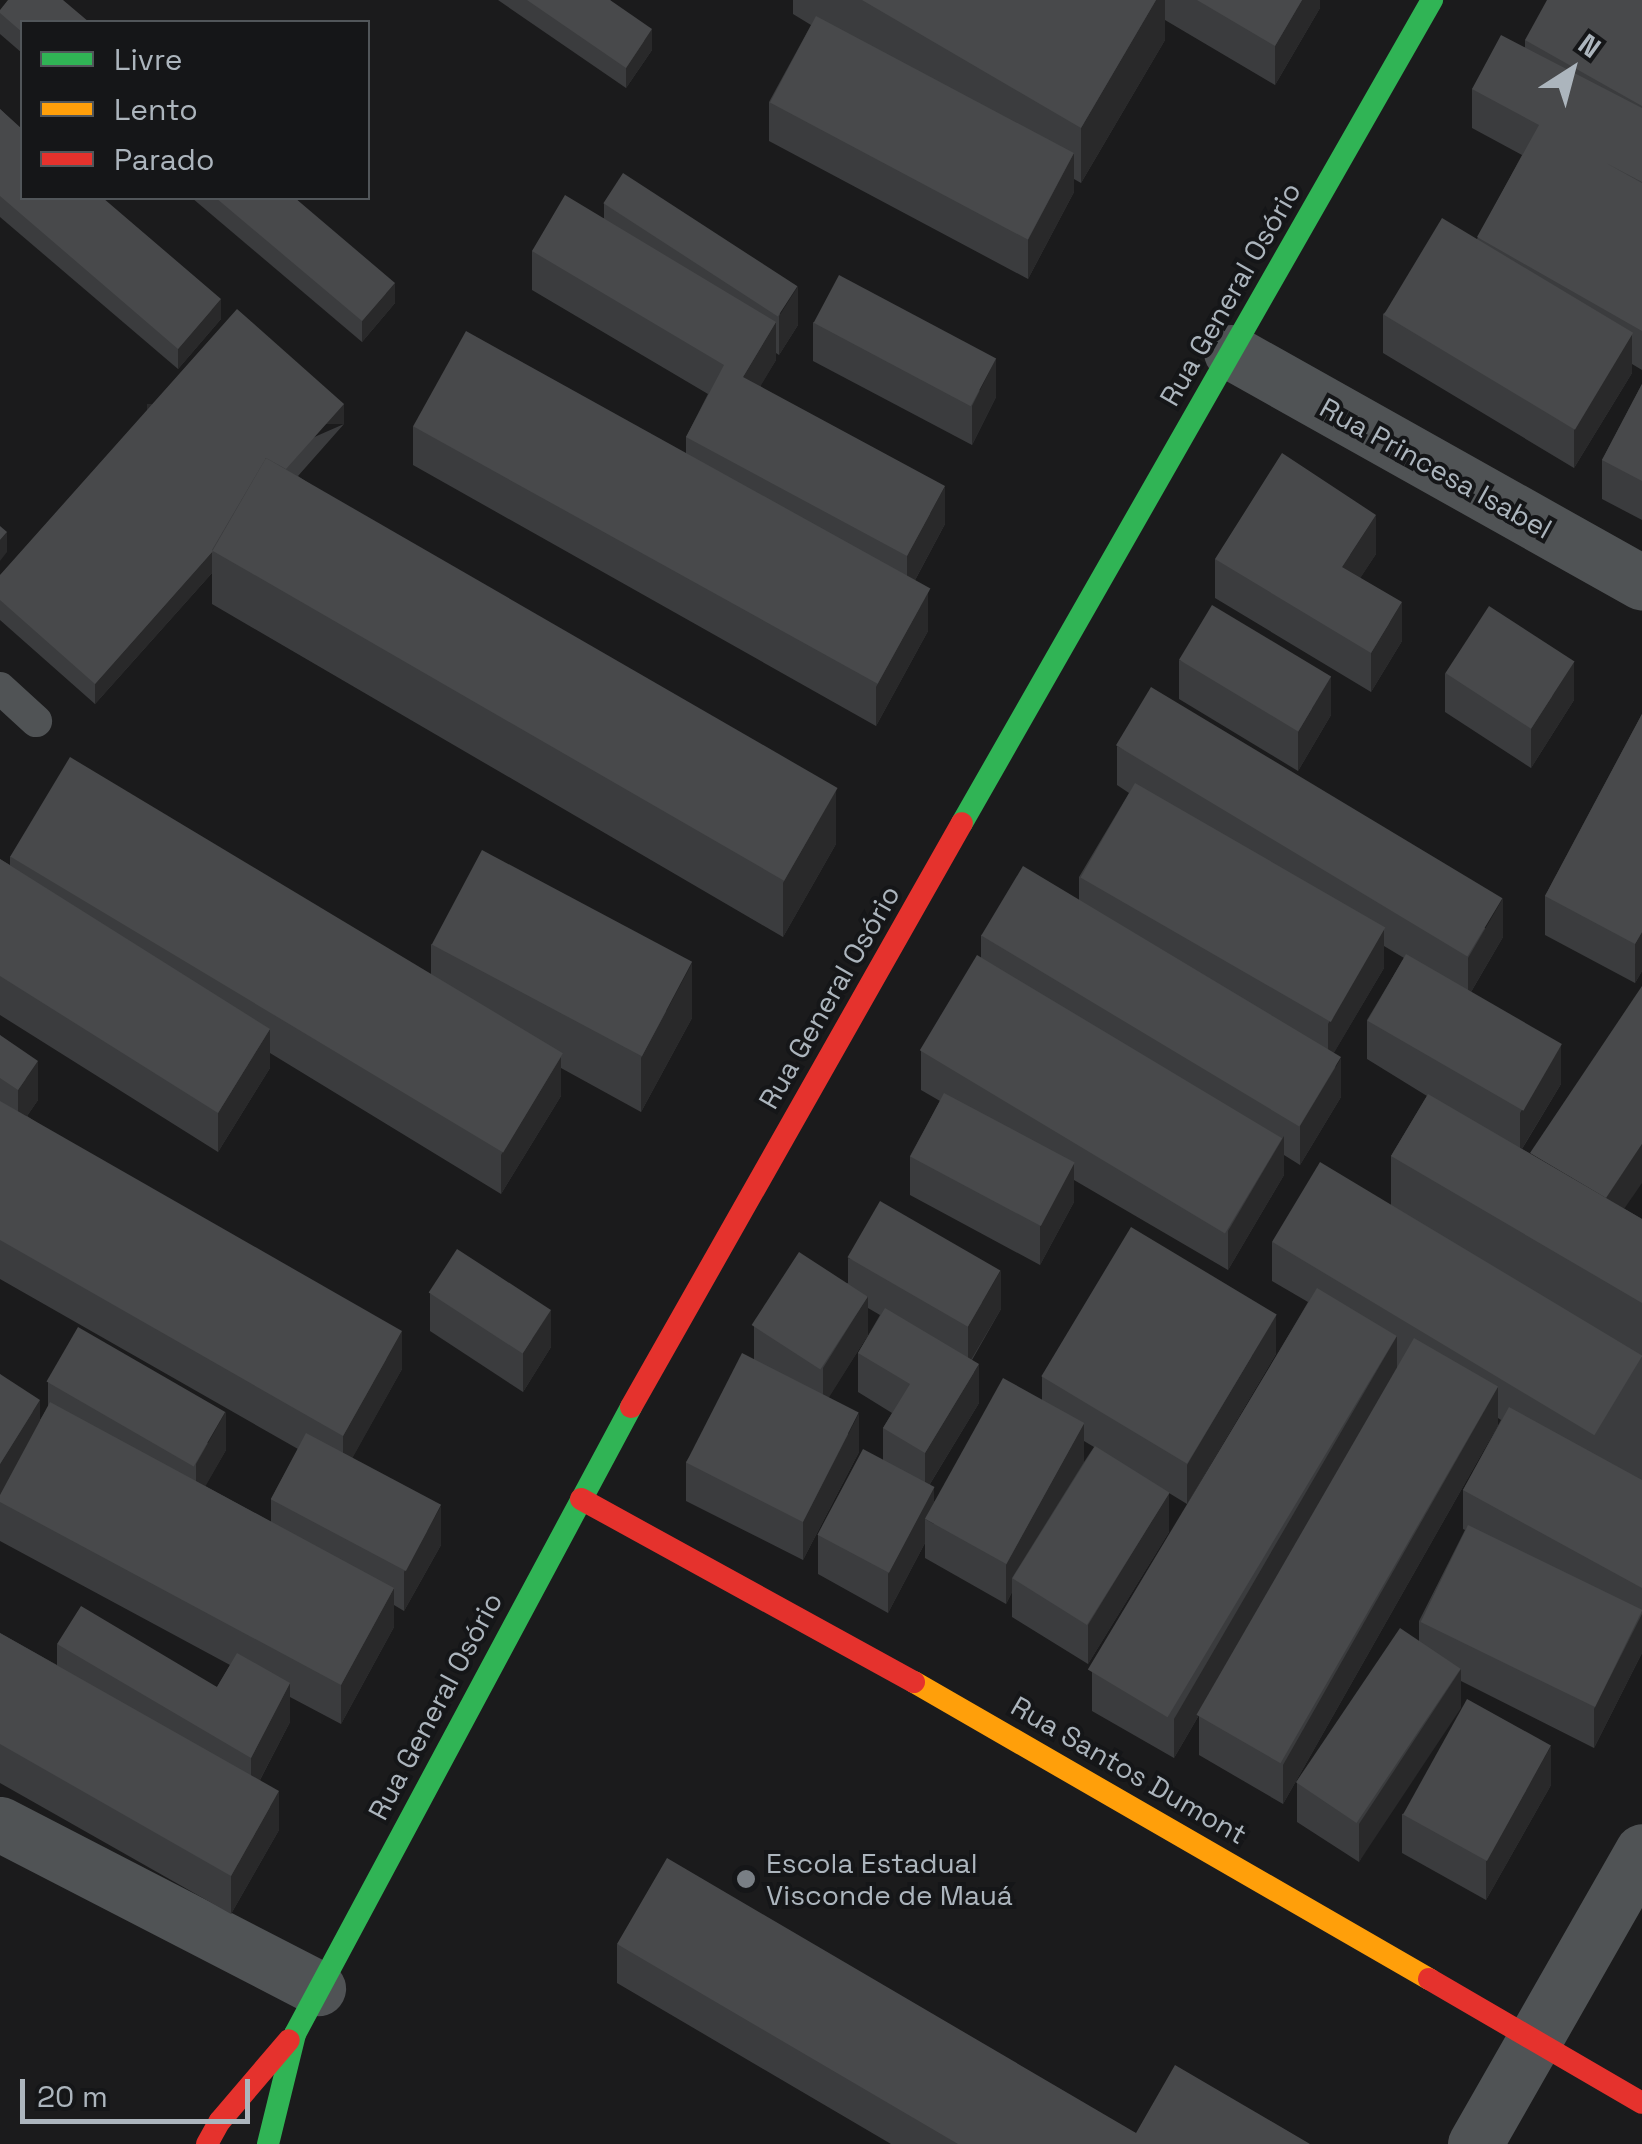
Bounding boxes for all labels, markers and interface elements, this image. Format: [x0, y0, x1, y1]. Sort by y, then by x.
legend [20, 20, 370, 200]
north arrow [1522, 20, 1622, 120]
text: N [1571, 26, 1608, 66]
text: Livre [114, 40, 182, 79]
text: Lento [114, 90, 198, 129]
text: Parado [114, 140, 214, 179]
street label: Rua General Osório [1152, 176, 1308, 412]
street label: Rua Princesa Isabel [1314, 390, 1558, 546]
street label: Rua General Osório [751, 879, 907, 1115]
street label: Rua General Osório [361, 1587, 509, 1825]
street label: Rua Santos Dumont [1005, 1689, 1253, 1851]
place label: Escola Estadual Visconde de Mauá [766, 1846, 1013, 1912]
marker: Escola Estadual Visconde de Mauá [735, 1868, 757, 1890]
scale bar [25, 2059, 255, 2121]
text: 20 m [37, 2077, 108, 2116]

